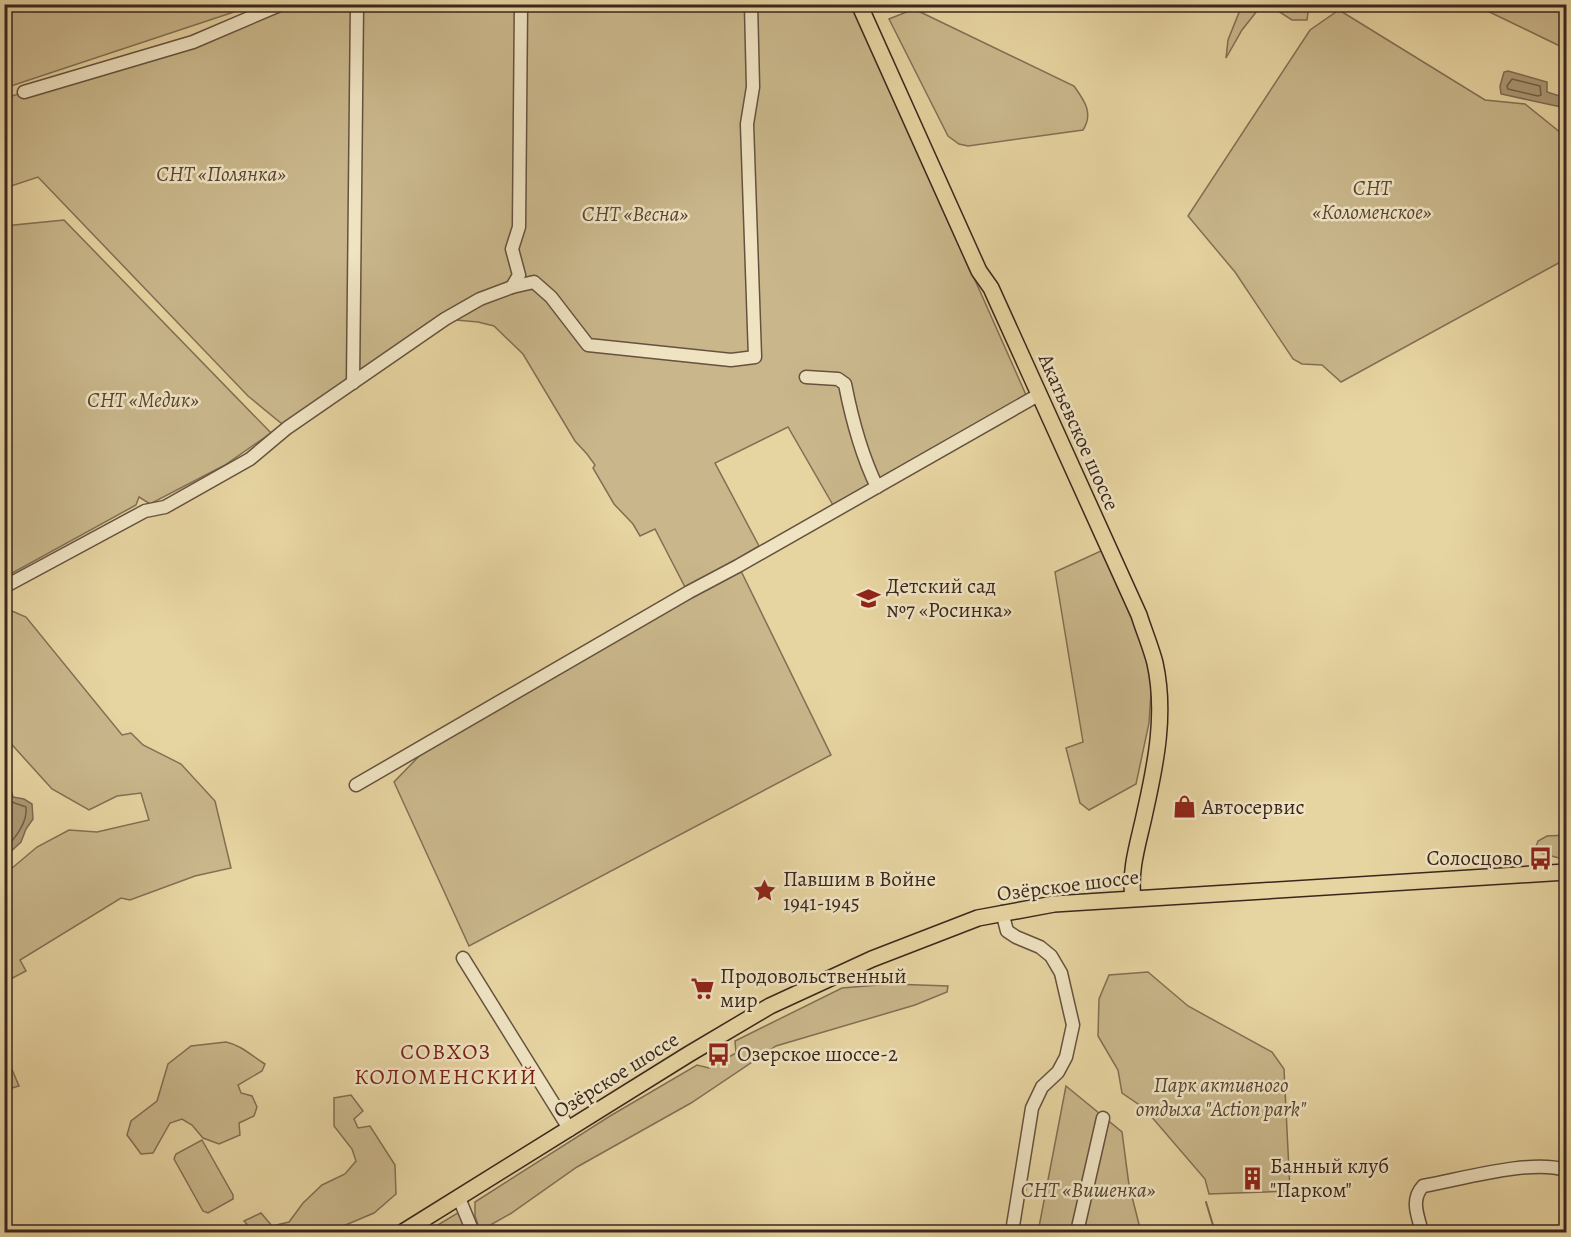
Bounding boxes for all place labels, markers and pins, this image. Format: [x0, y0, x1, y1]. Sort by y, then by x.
place label: Детский сад №7 «Росинка» [886, 572, 1012, 624]
school or university icon: Детский сад №7 «Росинка» [855, 585, 881, 611]
place label: Автосервис [1201, 793, 1305, 821]
shop icon: Автосервис [1171, 794, 1197, 820]
place label: Солосцово [1427, 844, 1523, 872]
bus stop icon: Солосцово [1528, 845, 1554, 871]
place label: Павшим в Войне 1941-1945 [783, 865, 936, 917]
place icon: Павшим в Войне 1941-1945 [752, 878, 778, 904]
place label: Продовольственный мир [720, 962, 906, 1014]
supermarket icon: Продовольственный мир [689, 975, 715, 1001]
place label: Озерское шоссе-2 [737, 1040, 898, 1068]
bus stop icon: Озерское шоссе-2 [706, 1041, 732, 1067]
place label: Банный клуб "Парком" [1270, 1152, 1389, 1204]
building icon: Банный клуб "Парком" [1239, 1165, 1265, 1191]

